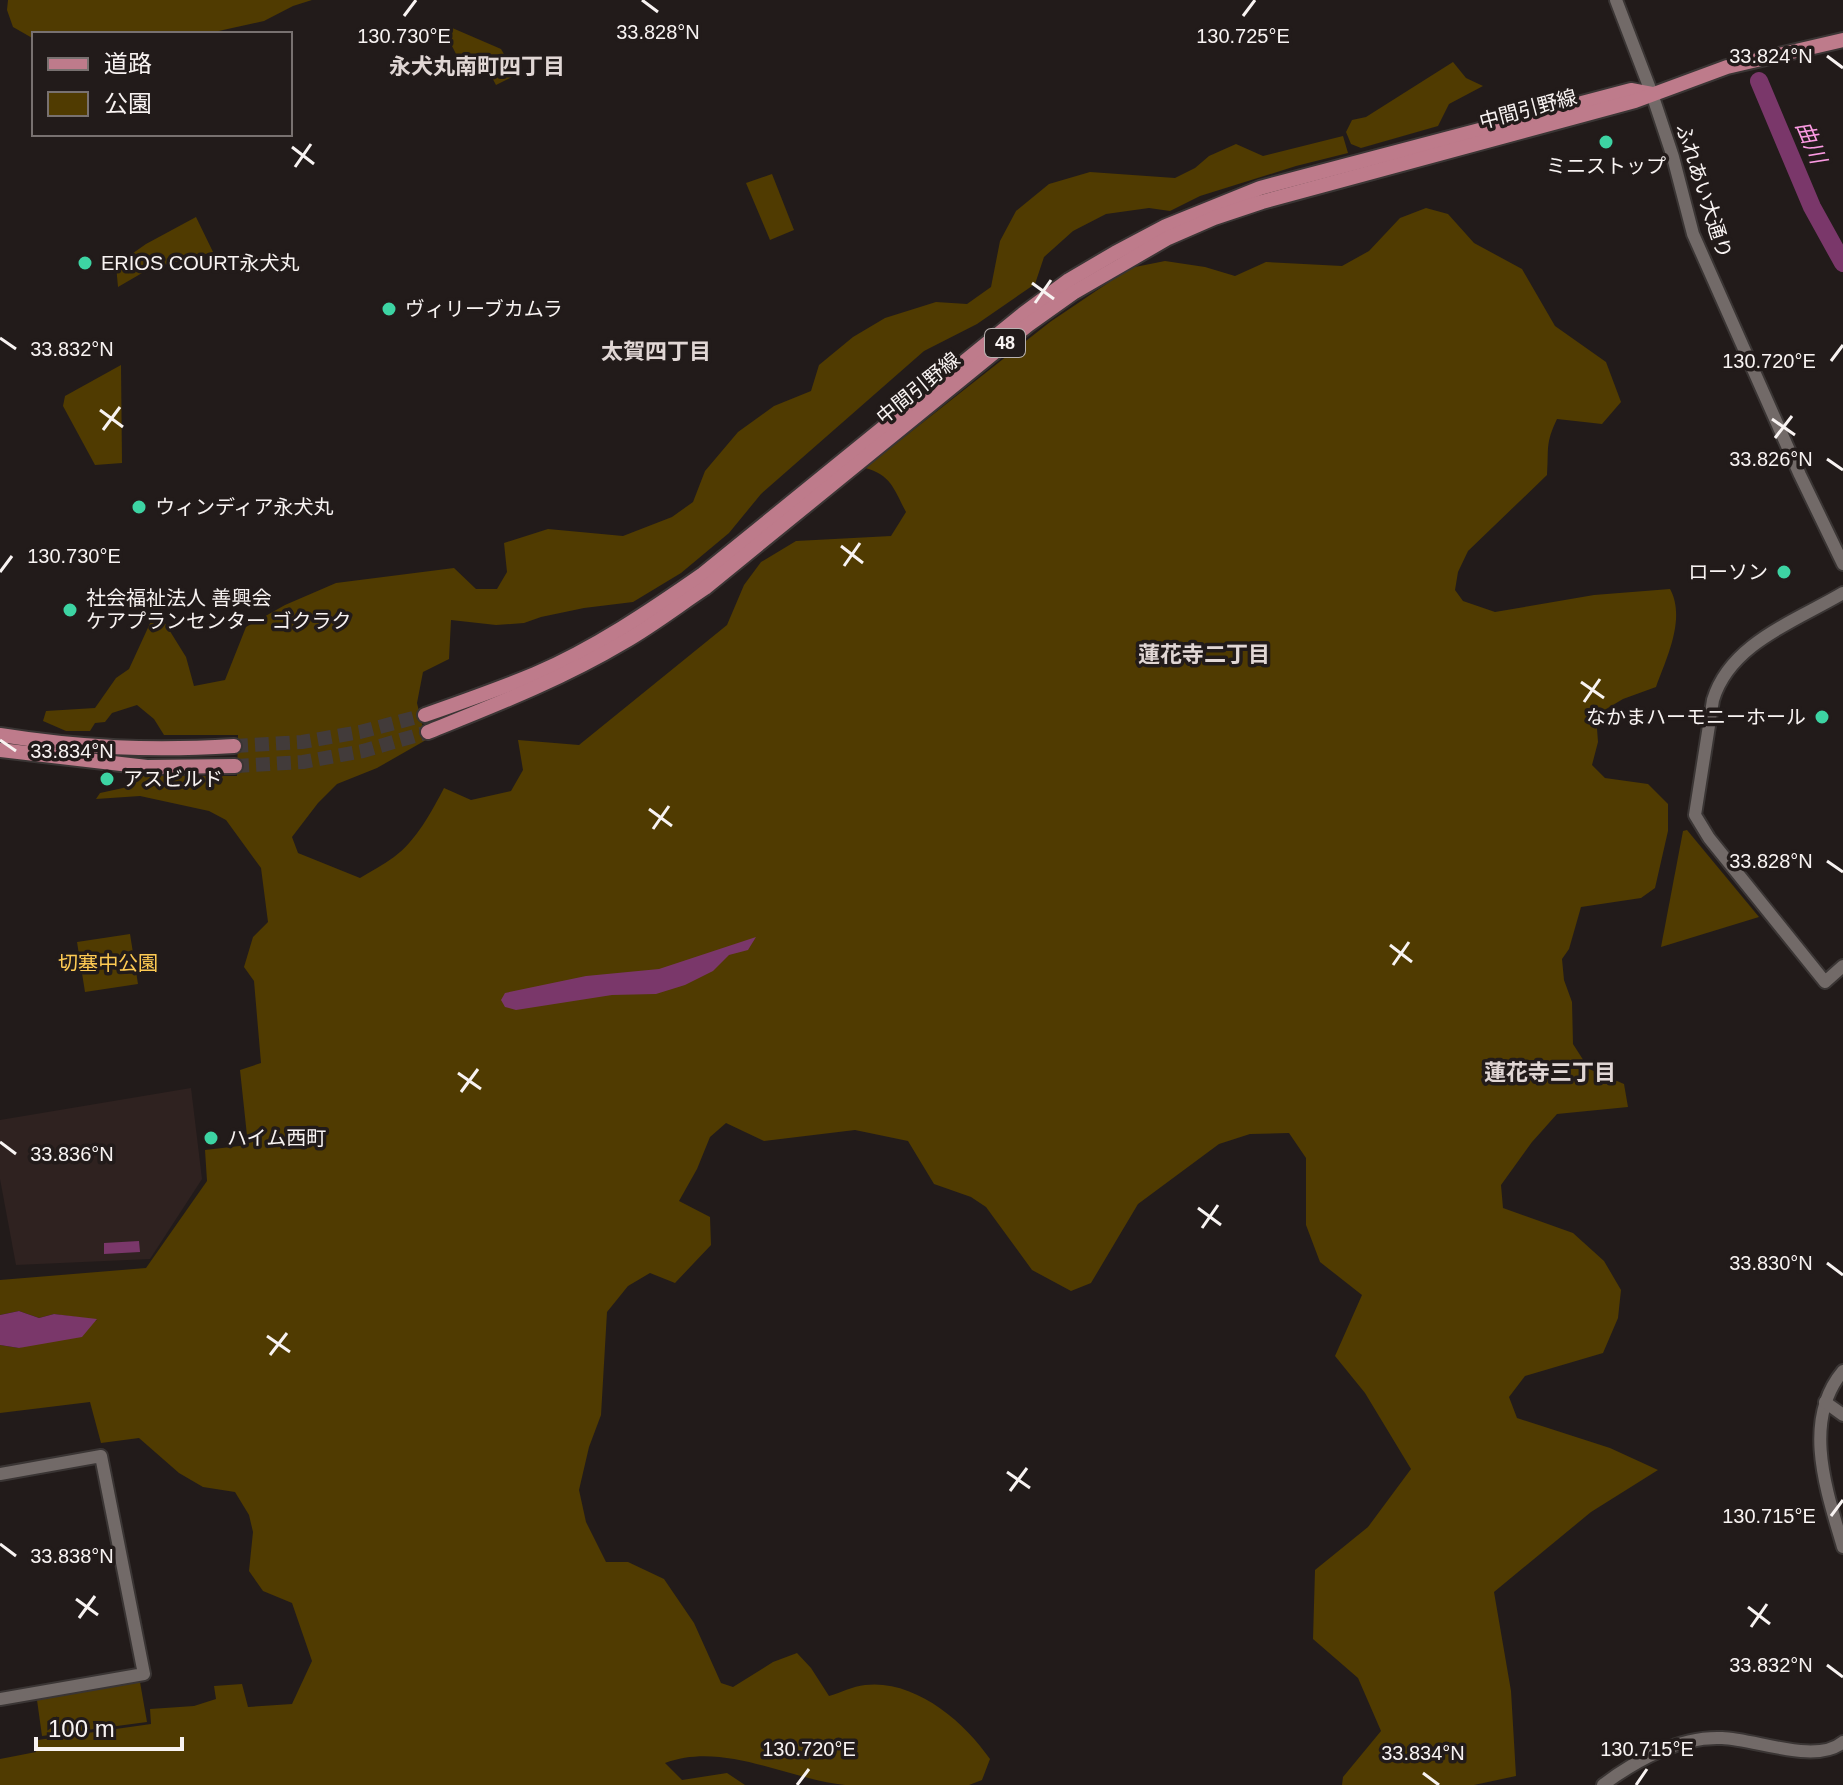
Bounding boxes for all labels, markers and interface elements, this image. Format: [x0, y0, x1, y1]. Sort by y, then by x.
text: 33.828°N [616, 21, 700, 43]
text: 130.730°E [357, 25, 451, 47]
text: 130.725°E [1196, 25, 1290, 47]
legend [32, 32, 292, 136]
text: 33.824°N [1729, 45, 1813, 67]
text: 道路 [104, 50, 152, 77]
district label: 永犬丸南町四丁目 [389, 54, 565, 79]
street label: 中間引野線 [1477, 85, 1579, 133]
text: 公園 [104, 90, 152, 117]
water label: 曲川 [1791, 117, 1832, 169]
street label: ふれあい大通り [1672, 121, 1736, 261]
marker: ミニストップ [1597, 133, 1615, 151]
place label: ミニストップ [1546, 155, 1666, 177]
place label: ERIOS COURT永犬丸 [101, 252, 300, 274]
marker: ERIOS COURT永犬丸 [76, 254, 94, 272]
place label: ヴィリーブカムラ [405, 298, 563, 320]
marker: ヴィリーブカムラ [380, 300, 398, 318]
road number: 48 [985, 329, 1025, 357]
text: 33.832°N [30, 338, 114, 360]
district label: 太賀四丁目 [601, 339, 711, 364]
street label: 中間引野線 [872, 348, 964, 428]
text: 130.720°E [1722, 350, 1816, 372]
text: 33.826°N [1729, 448, 1813, 470]
place label: ウィンディア永犬丸 [155, 496, 334, 518]
marker: ウィンディア永犬丸 [130, 498, 148, 516]
text: 130.730°E [27, 545, 121, 567]
place label: ローソン [1688, 561, 1768, 583]
marker: ローソン [1775, 563, 1793, 581]
place label: 社会福祉法人 善興会 ケアプランセンター ゴクラク [86, 587, 352, 632]
marker: 社会福祉法人 善興会 ケアプランセンター ゴクラク [61, 601, 79, 619]
district label: 蓮花寺二丁目 [1138, 642, 1270, 667]
place label: なかまハーモニーホール [1586, 706, 1806, 728]
marker: なかまハーモニーホール [1813, 708, 1831, 726]
text: 33.834°N [30, 740, 114, 762]
place label: アスビルド [123, 768, 223, 790]
marker: アスビルド [98, 770, 116, 788]
text: 33.828°N [1729, 850, 1813, 872]
park label: 切塞中公園 [58, 952, 158, 974]
district label: 蓮花寺三丁目 [1484, 1060, 1616, 1085]
place label: ハイム西町 [227, 1127, 326, 1149]
marker: ハイム西町 [202, 1129, 220, 1147]
text: 33.836°N [30, 1143, 114, 1165]
text: 33.830°N [1729, 1252, 1813, 1274]
text: 130.715°E [1722, 1505, 1816, 1527]
text: 33.838°N [30, 1545, 114, 1567]
text: 33.832°N [1729, 1654, 1813, 1676]
scale bar [36, 1701, 182, 1751]
text: 100 m [48, 1715, 115, 1742]
text: 130.720°E [762, 1738, 856, 1760]
text: 130.715°E [1600, 1738, 1694, 1760]
text: 33.834°N [1381, 1742, 1465, 1764]

